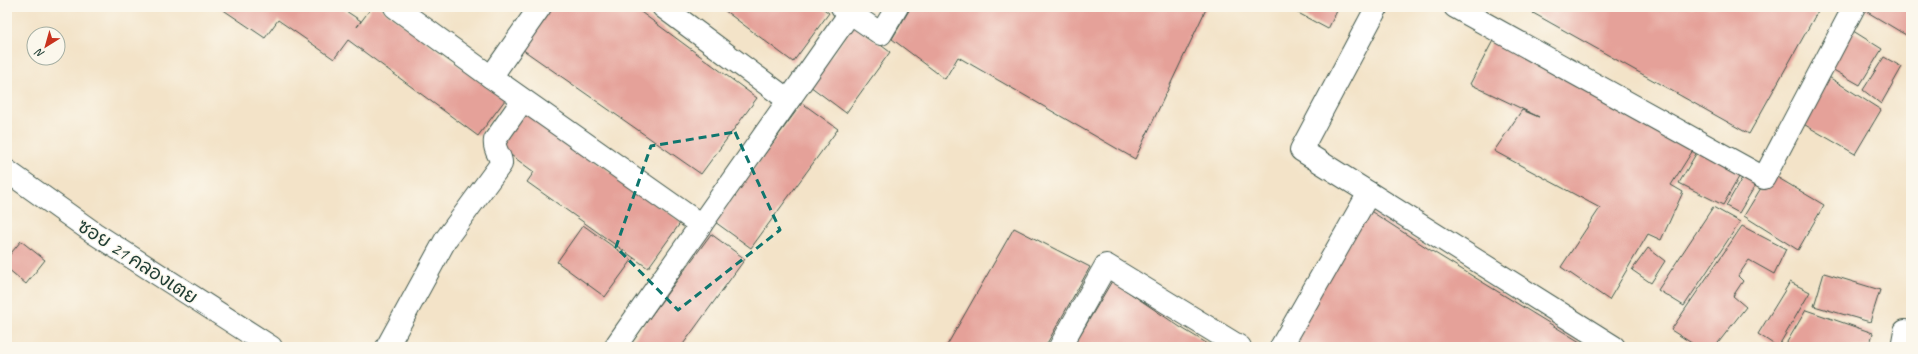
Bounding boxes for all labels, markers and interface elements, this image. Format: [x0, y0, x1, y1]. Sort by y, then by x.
north arrow [26, 26, 66, 66]
text: N [31, 45, 47, 62]
street label: ซอย 21 คลองเตย [73, 214, 202, 310]

